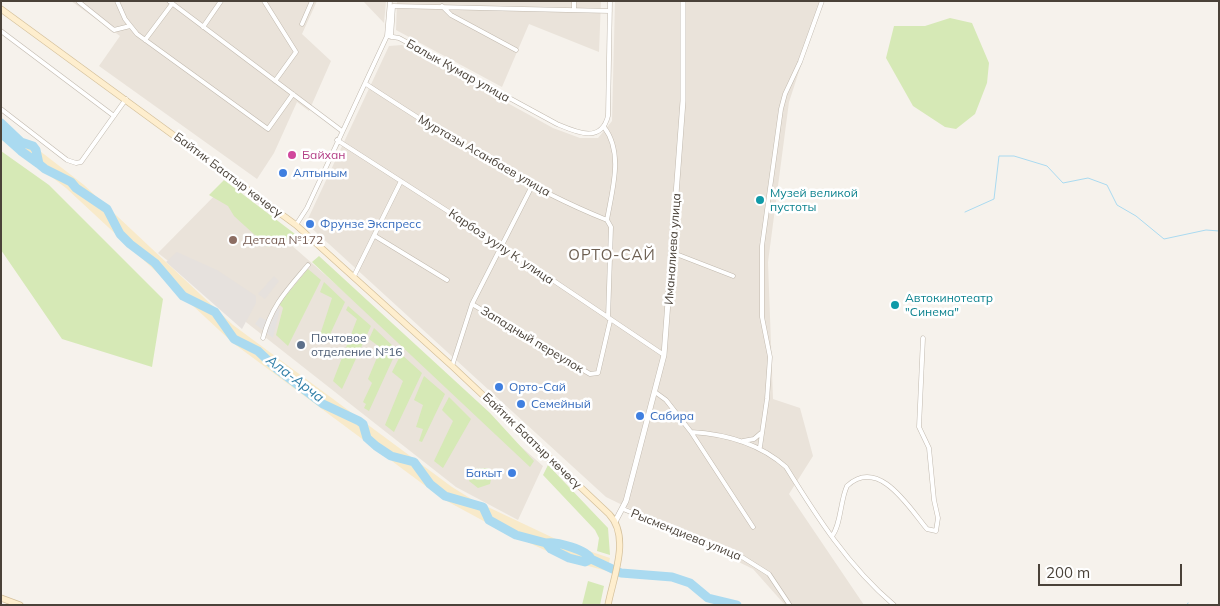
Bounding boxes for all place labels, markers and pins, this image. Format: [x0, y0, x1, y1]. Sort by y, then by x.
place label: Байхан [302, 148, 346, 162]
marker: Байхан [286, 149, 298, 161]
place label: Алтыным [293, 166, 347, 180]
marker: Алтыным [277, 167, 289, 179]
place label: Музей великой пустоты [770, 186, 858, 214]
marker: Музей великой пустоты [754, 194, 766, 206]
place label: Фрунзе Экспресс [320, 217, 421, 231]
marker: Фрунзе Экспресс [304, 218, 316, 230]
place label: Детсад №172 [243, 233, 323, 247]
marker: Детсад №172 [227, 234, 239, 246]
place label: Автокинотеатр "Синема" [905, 291, 993, 319]
marker: Автокинотеатр "Синема" [889, 299, 901, 311]
place label: Почтовое отделение №16 [311, 331, 403, 359]
marker: Почтовое отделение №16 [295, 339, 307, 351]
place label: Орто-Сай [509, 380, 566, 394]
marker: Орто-Сай [493, 381, 505, 393]
place label: Семейный [531, 397, 591, 411]
marker: Семейный [515, 398, 527, 410]
place label: Сабира [650, 409, 694, 423]
marker: Сабира [634, 410, 646, 422]
place label: Бакыт [466, 466, 502, 480]
marker: Бакыт [506, 467, 518, 479]

